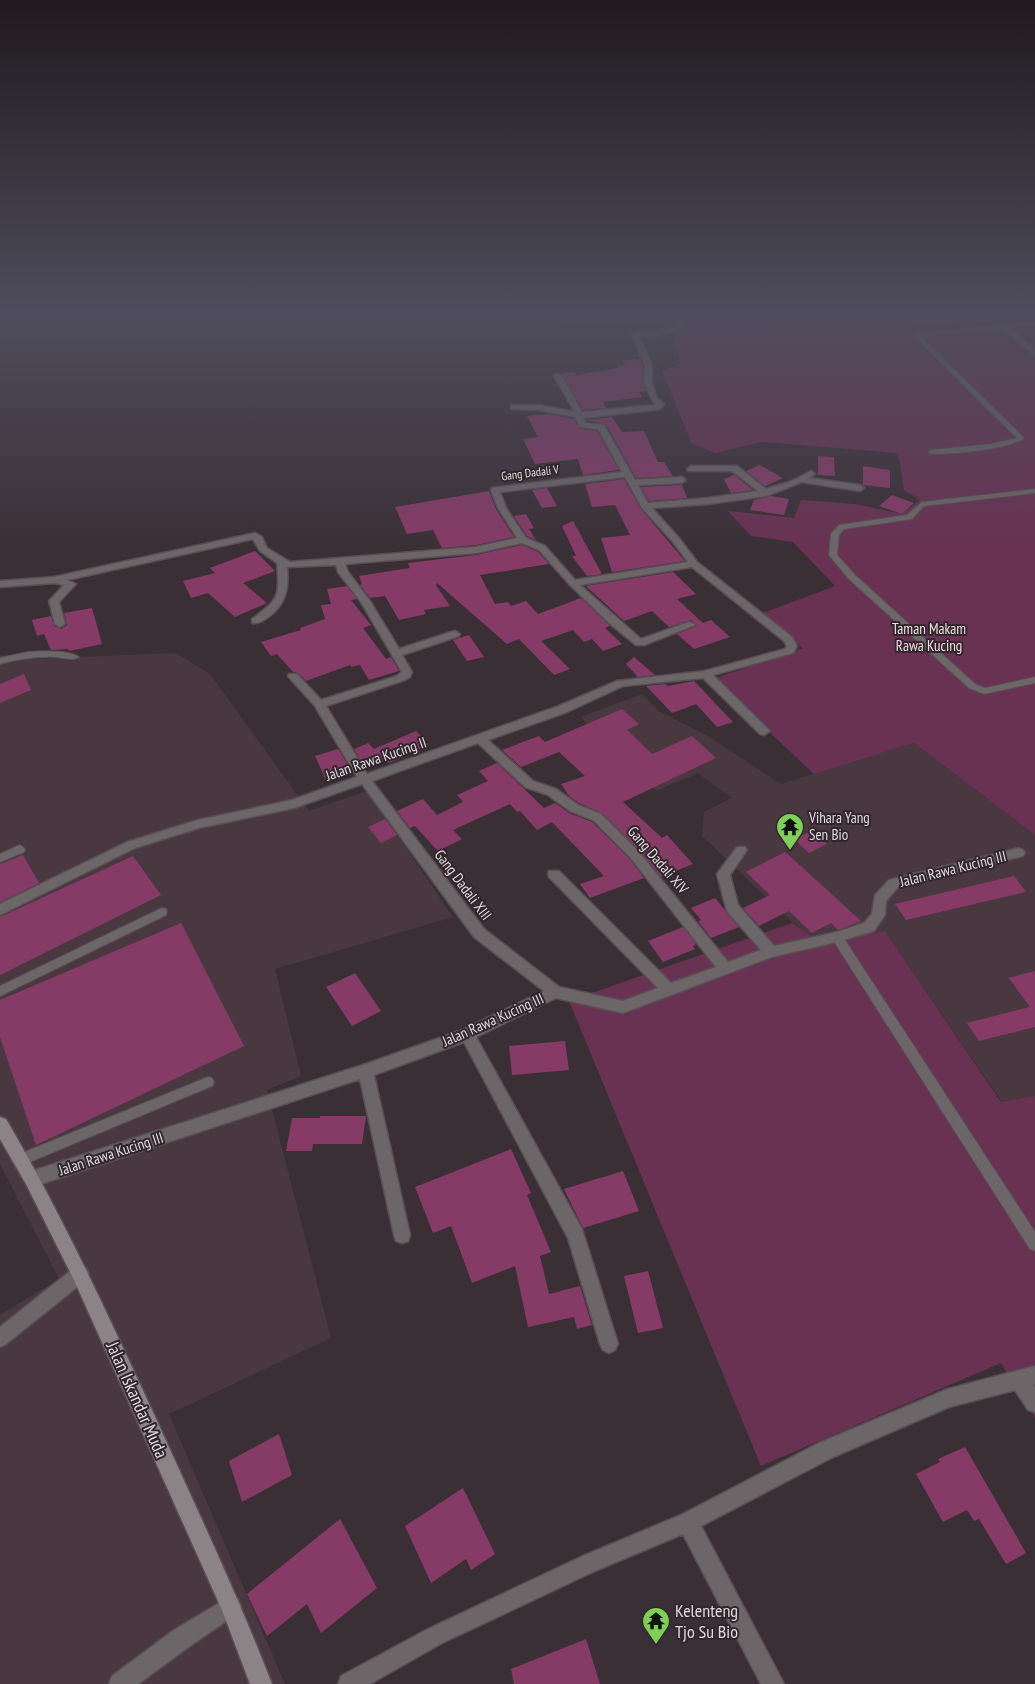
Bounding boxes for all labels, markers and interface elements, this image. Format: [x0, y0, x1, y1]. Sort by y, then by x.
street label: Gang Dadali V [500, 461, 560, 483]
park label: Taman Makam Rawa Kucing [892, 619, 966, 655]
street label: Jalan Rawa Kucing II [322, 732, 429, 785]
place label: Vihara Yang Sen Bio [808, 808, 870, 844]
temple icon: Vihara Yang Sen Bio [775, 812, 805, 851]
street label: Gang Dadali XIV [624, 822, 693, 897]
street label: Gang Dadali XIII [431, 846, 496, 924]
street label: Jalan Rawa Kucing III [897, 846, 1008, 891]
street label: Jalan Rawa Kucing III [438, 989, 546, 1051]
street label: Jalan Rawa Kucing III [55, 1128, 166, 1180]
street label: Jalan Iskandar Muda [101, 1337, 173, 1462]
place label: Kelenteng Tjo Su Bio [675, 1599, 738, 1643]
temple icon: Kelenteng Tjo Su Bio [641, 1606, 671, 1645]

